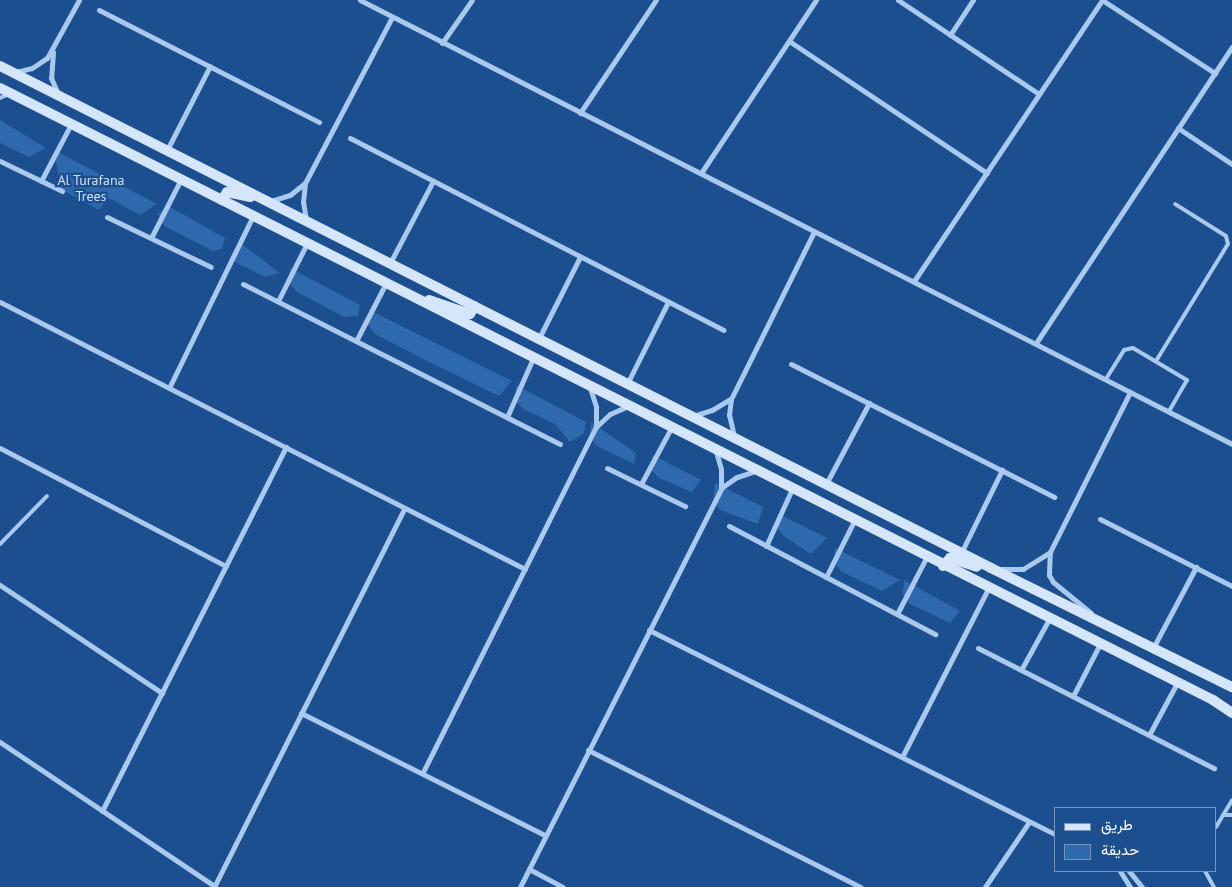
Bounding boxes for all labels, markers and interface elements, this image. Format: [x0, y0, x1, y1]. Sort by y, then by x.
park label: Al Turafana Trees [57, 172, 125, 204]
legend [1054, 807, 1217, 872]
text: طريق [1101, 815, 1133, 834]
text: حديقة [1101, 840, 1139, 859]

